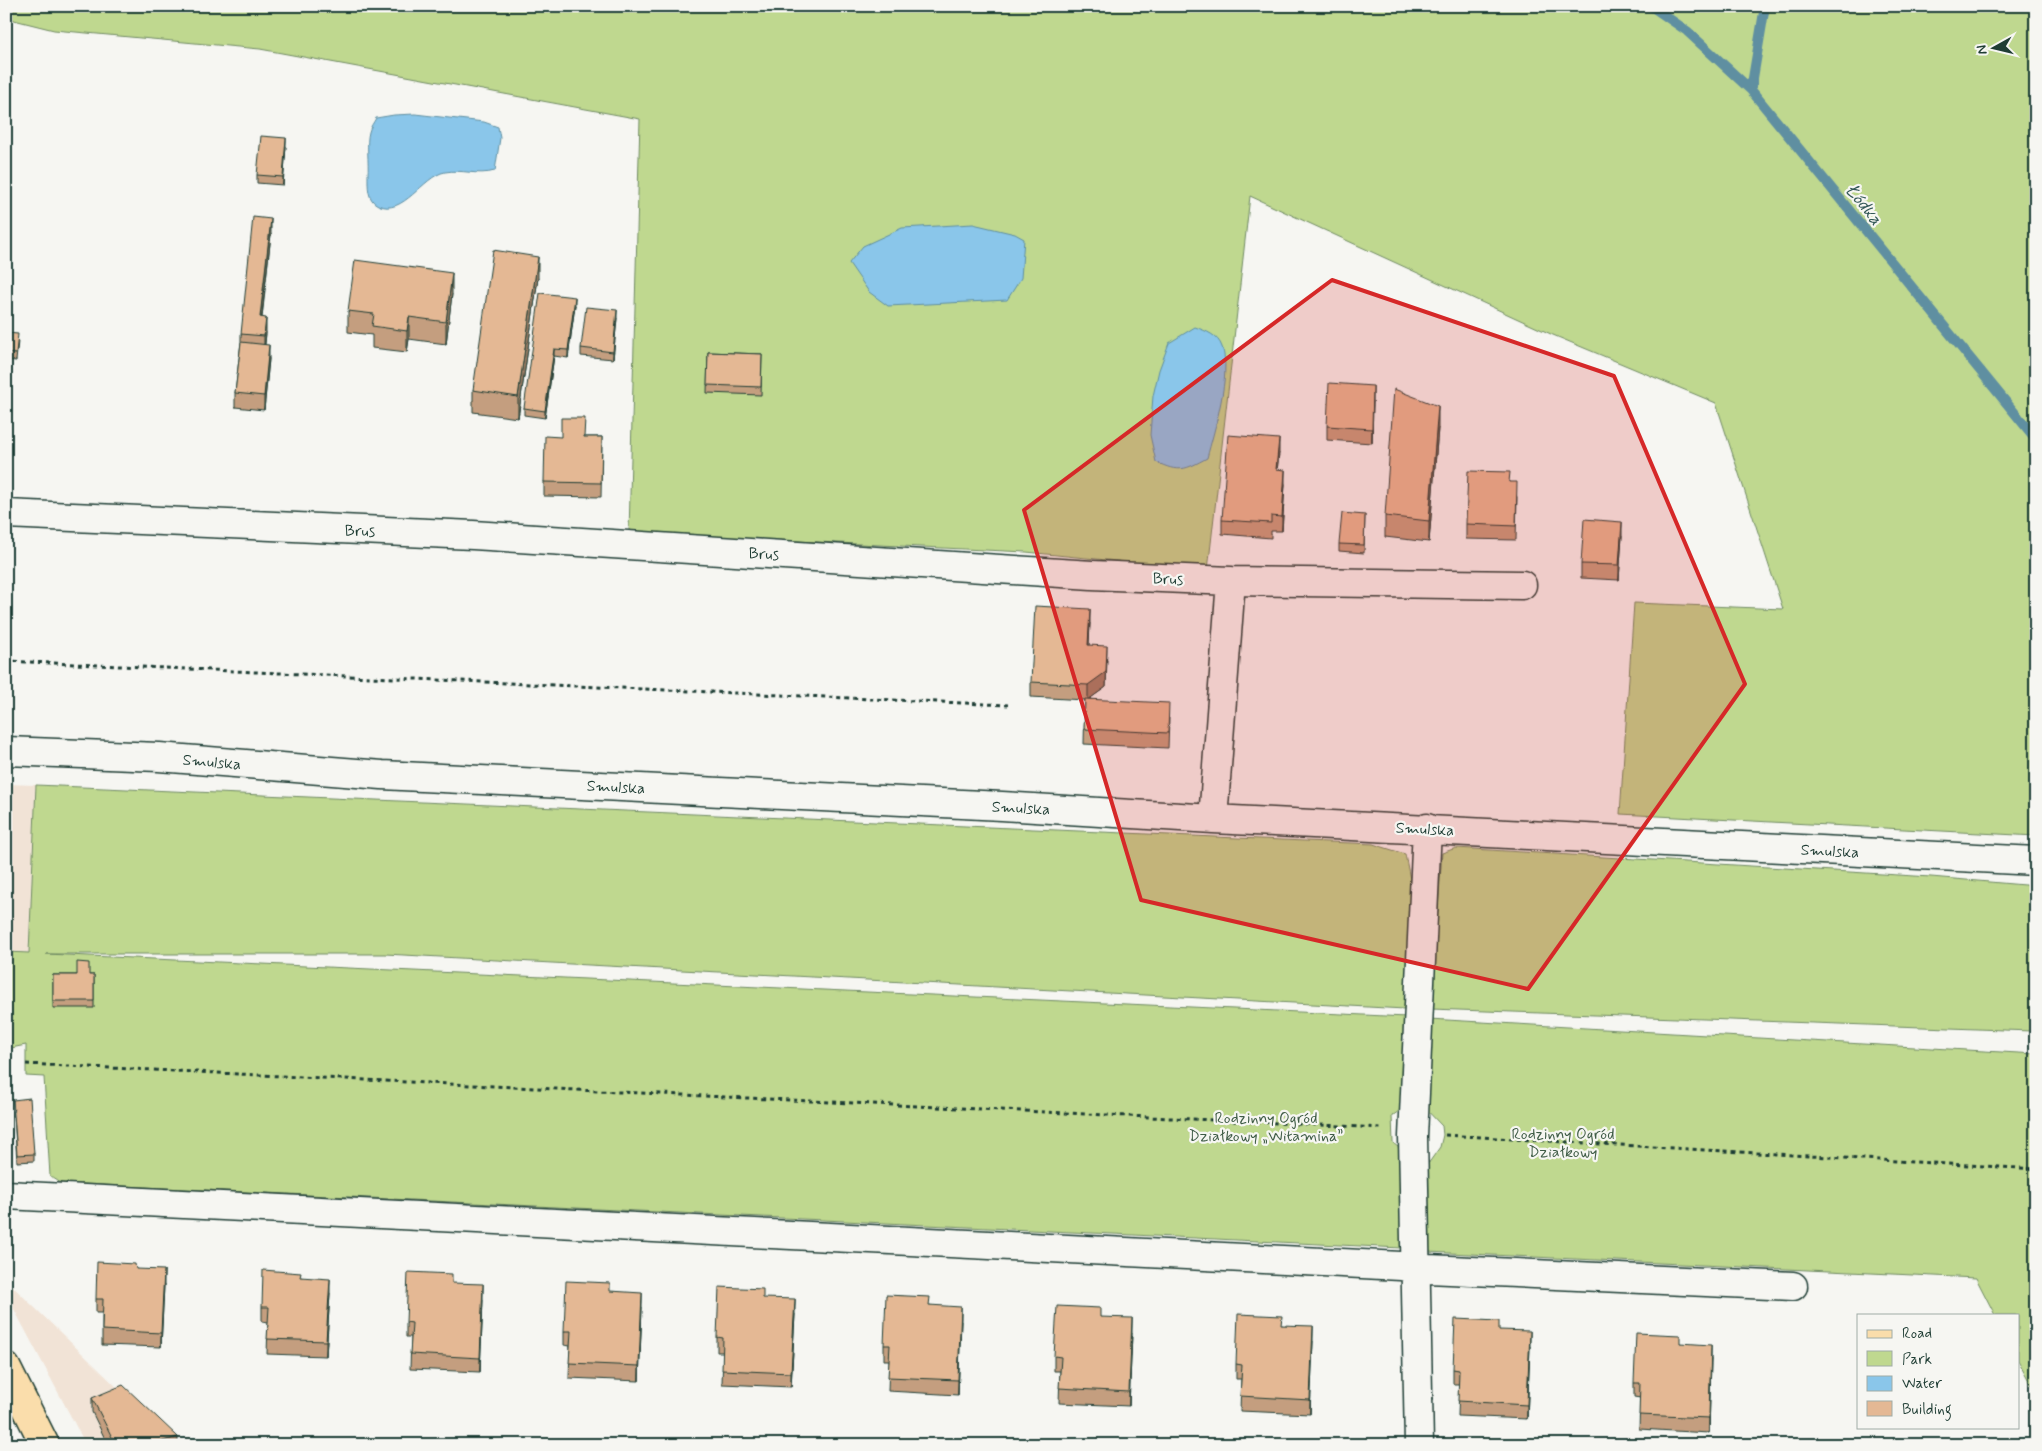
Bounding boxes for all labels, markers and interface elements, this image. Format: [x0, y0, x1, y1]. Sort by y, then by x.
north arrow [1970, 22, 2020, 72]
text: N [1973, 44, 1992, 56]
water label: Łódka [1839, 179, 1887, 231]
street label: Brus [344, 520, 376, 543]
street label: Brus [748, 543, 780, 566]
street label: Brus [1152, 568, 1184, 591]
street label: Smulska [182, 749, 242, 776]
street label: Smulska [586, 775, 646, 800]
street label: Smulska [991, 796, 1051, 821]
street label: Smulska [1395, 817, 1455, 842]
street label: Smulska [1800, 839, 1860, 864]
park label: Rodzinny Ogród Działkowy „Witamina” [1189, 1108, 1343, 1147]
park label: Rodzinny Ogród Działkowy [1511, 1124, 1615, 1163]
legend [1857, 1314, 2020, 1428]
text: Road [1902, 1324, 1932, 1344]
text: Park [1902, 1350, 1932, 1370]
text: Water [1902, 1374, 1942, 1394]
text: Building [1902, 1400, 1952, 1421]

